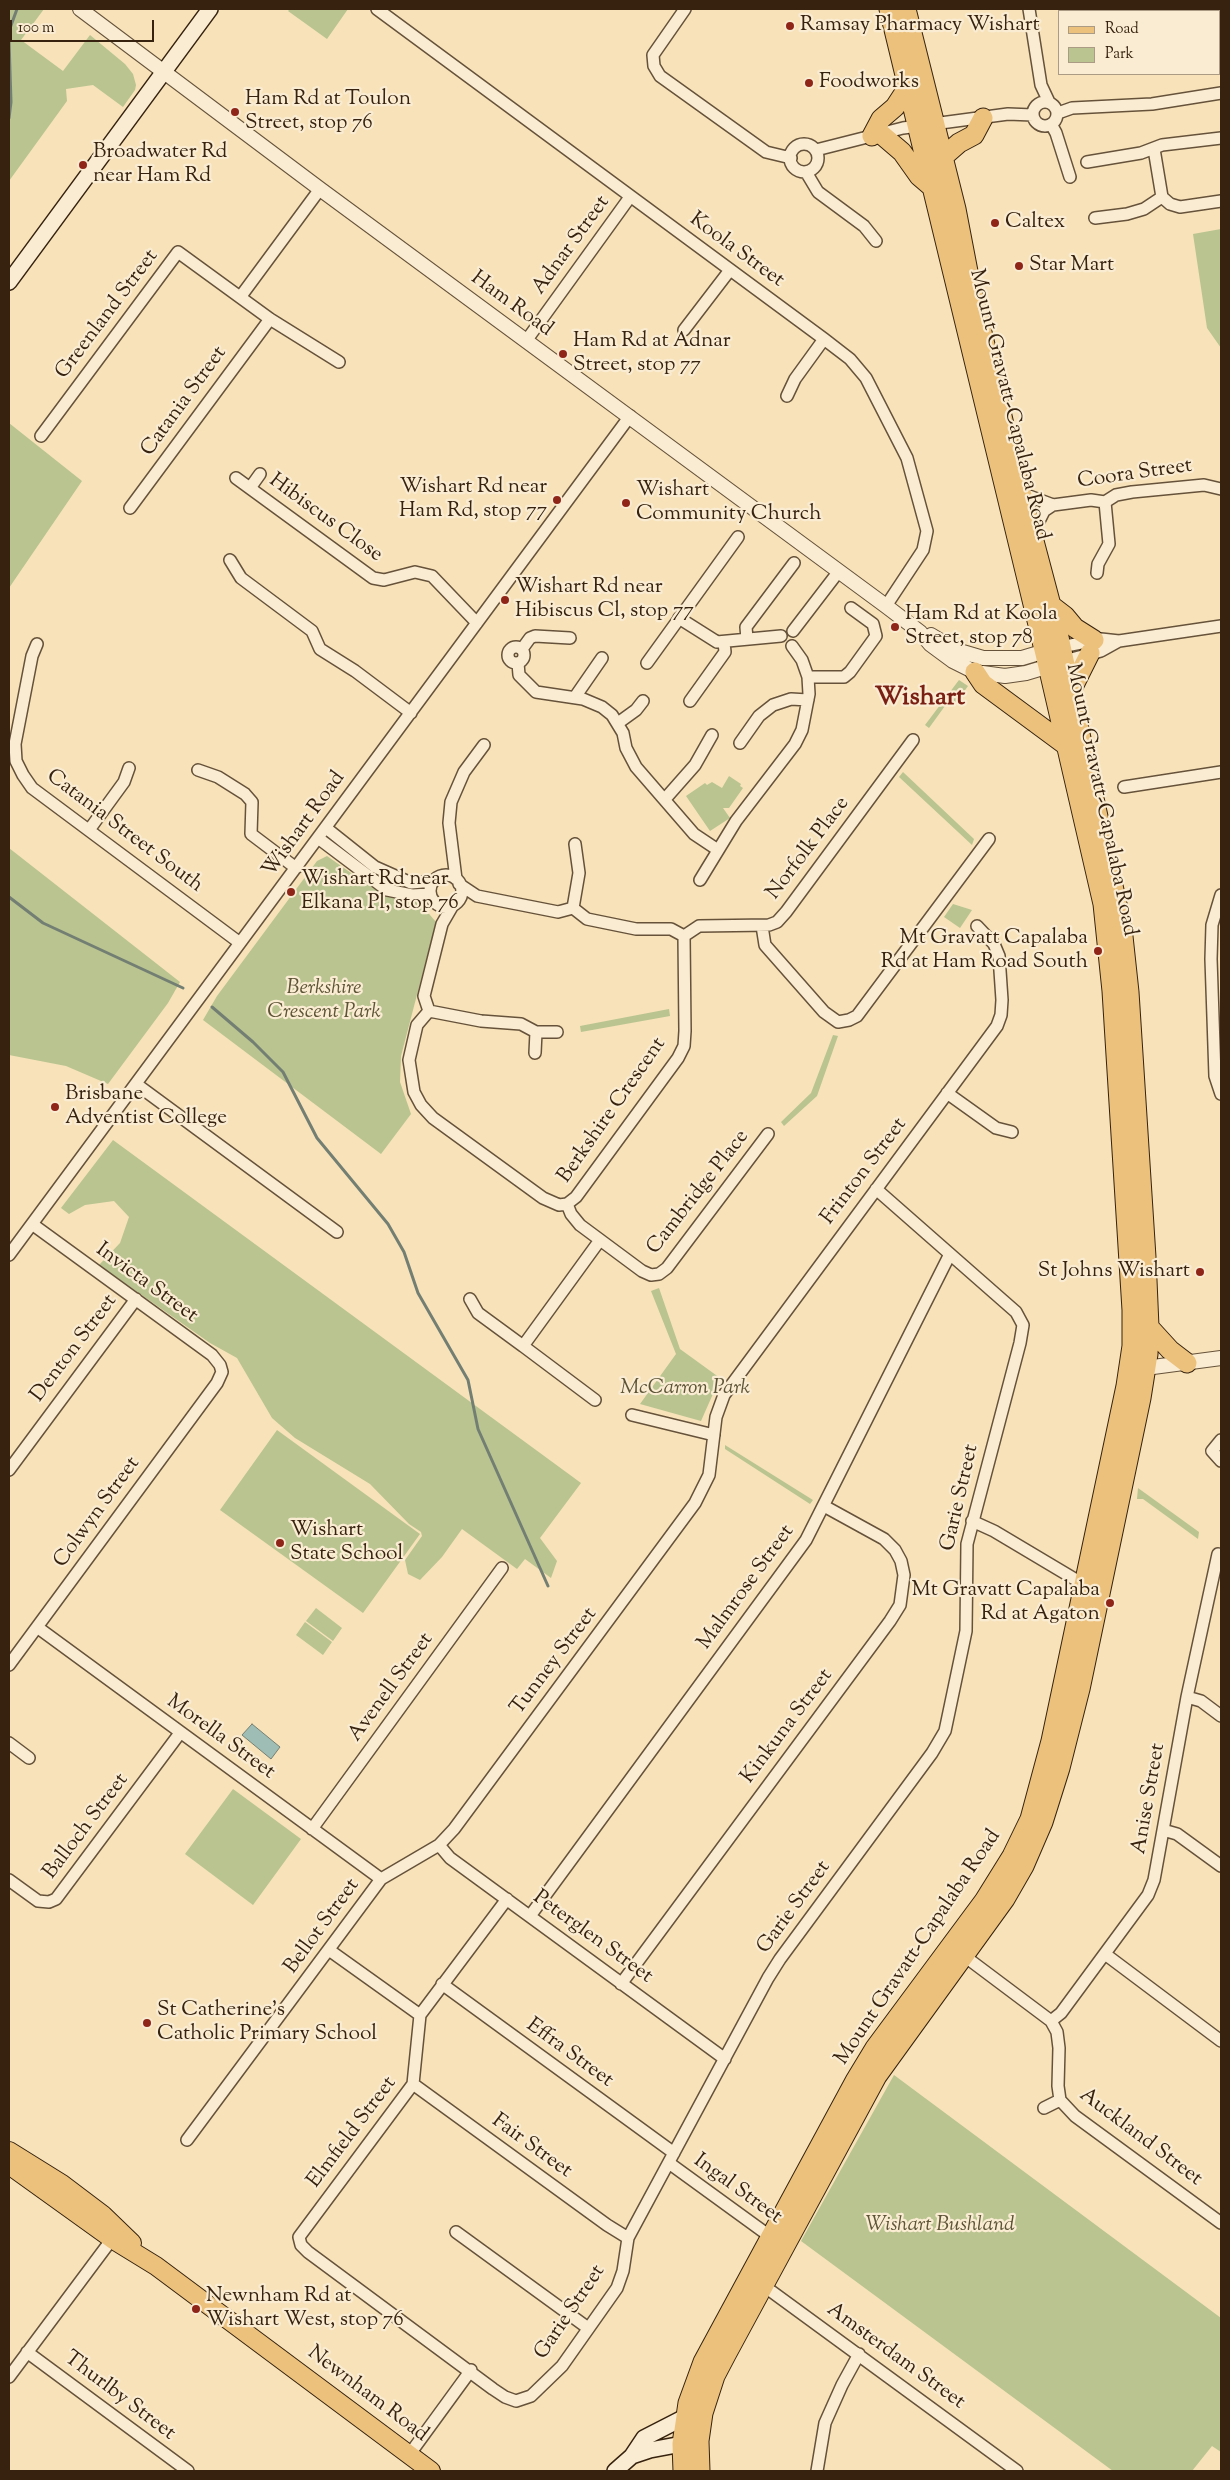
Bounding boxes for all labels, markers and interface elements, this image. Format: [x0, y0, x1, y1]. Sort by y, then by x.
scale bar [12, 10, 156, 42]
legend [1058, 10, 1220, 75]
place label: Ramsay Pharmacy Wishart [800, 13, 1040, 39]
text: 100 m [18, 18, 54, 39]
text: Road [1105, 19, 1139, 40]
marker: Ramsay Pharmacy Wishart [784, 20, 796, 32]
text: Park [1105, 44, 1134, 65]
place label: Foodworks [819, 70, 919, 96]
marker: Foodworks [803, 77, 815, 89]
place label: Ham Rd at Toulon Street, stop 76 [245, 87, 411, 137]
marker: Ham Rd at Toulon Street, stop 76 [229, 106, 241, 118]
place label: Broadwater Rd near Ham Rd [93, 140, 227, 190]
marker: Broadwater Rd near Ham Rd [77, 159, 89, 171]
street label: Adnar Street [528, 192, 616, 300]
street label: Koola Street [684, 208, 788, 294]
place label: Caltex [1005, 210, 1065, 236]
marker: Caltex [989, 217, 1001, 229]
street label: Greenland Street [51, 245, 165, 385]
place label: Star Mart [1029, 253, 1114, 279]
marker: Star Mart [1013, 260, 1025, 272]
street label: Ham Road [465, 267, 557, 343]
street label: Mount Gravatt-Capalaba Road [962, 267, 1054, 543]
place label: Ham Rd at Adnar Street, stop 77 [573, 329, 731, 379]
street label: Catania Street [137, 342, 233, 462]
marker: Ham Rd at Adnar Street, stop 77 [557, 348, 569, 360]
street label: Coora Street [1076, 454, 1194, 496]
street label: Hibiscus Close [263, 469, 387, 569]
place label: Wishart Rd near Ham Rd, stop 77 [399, 475, 547, 525]
place label: Wishart Community Church [636, 478, 822, 528]
marker: Wishart Rd near Ham Rd, stop 77 [551, 494, 563, 506]
marker: Wishart Community Church [620, 497, 632, 509]
place label: Wishart Rd near Hibiscus Cl, stop 77 [515, 575, 694, 625]
marker: Wishart Rd near Hibiscus Cl, stop 77 [499, 594, 511, 606]
place label: Ham Rd at Koola Street, stop 78 [905, 602, 1058, 652]
marker: Ham Rd at Koola Street, stop 78 [889, 621, 901, 633]
street label: Mount Gravatt-Capalaba Road [1059, 661, 1141, 939]
district label: Wishart [875, 684, 965, 716]
street label: Catania Street South [41, 765, 207, 899]
street label: Wishart Road [258, 767, 352, 883]
street label: Norfolk Place [762, 793, 856, 905]
place label: Wishart Rd near Elkana Pl, stop 76 [301, 867, 459, 917]
marker: Wishart Rd near Elkana Pl, stop 76 [285, 886, 297, 898]
place label: Mt Gravatt Capalaba Rd at Ham Road South [881, 926, 1088, 976]
marker: Mt Gravatt Capalaba Rd at Ham Road South [1092, 945, 1104, 957]
park label: Berkshire Crescent Park [267, 976, 381, 1026]
street label: Berkshire Crescent [553, 1033, 673, 1189]
place label: Brisbane Adventist College [65, 1082, 227, 1132]
marker: Brisbane Adventist College [49, 1101, 61, 1113]
street label: Frinton Street [817, 1114, 913, 1230]
street label: Cambridge Place [643, 1126, 755, 1260]
street label: Invicta Street [90, 1238, 202, 1330]
place label: St Johns Wishart [1038, 1259, 1190, 1285]
marker: St Johns Wishart [1194, 1266, 1206, 1278]
street label: Denton Street [26, 1290, 124, 1408]
park label: McCarron Park [620, 1376, 750, 1402]
street label: Garie Street [936, 1442, 986, 1554]
street label: Colwyn Street [49, 1453, 147, 1573]
place label: Wishart State School [290, 1518, 403, 1568]
street label: Malmrose Street [693, 1521, 801, 1655]
marker: Wishart State School [274, 1537, 286, 1549]
place label: Mt Gravatt Capalaba Rd at Agaton [912, 1578, 1100, 1628]
marker: Mt Gravatt Capalaba Rd at Agaton [1104, 1597, 1116, 1609]
street label: Tunney Street [506, 1603, 604, 1721]
street label: Avenell Street [344, 1629, 440, 1747]
street label: Kinkuna Street [737, 1665, 839, 1789]
street label: Morella Street [161, 1690, 279, 1786]
street label: Anise Street [1128, 1742, 1172, 1856]
street label: Balloch Street [39, 1769, 135, 1885]
street label: Mount Gravatt-Capalaba Road [831, 1826, 1007, 2070]
street label: Garie Street [753, 1857, 837, 1959]
street label: Bellot Street [280, 1874, 366, 1980]
street label: Peterglen Street [527, 1886, 657, 1990]
place label: St Catherine's Catholic Primary School [157, 1998, 377, 2048]
street label: Effra Street [520, 2014, 618, 2094]
marker: St Catherine's Catholic Primary School [141, 2017, 153, 2029]
street label: Elmfield Street [303, 2072, 403, 2194]
street label: Auckland Street [1073, 2084, 1207, 2192]
street label: Fair Street [486, 2109, 576, 2185]
street label: Ingal Street [688, 2149, 786, 2231]
park label: Wishart Bushland [865, 2213, 1015, 2239]
street label: Garie Street [530, 2261, 612, 2365]
place label: Newnham Rd at Wishart West, stop 76 [206, 2284, 404, 2334]
street label: Amsterdam Street [821, 2298, 969, 2416]
marker: Newnham Rd at Wishart West, stop 76 [190, 2303, 202, 2315]
street label: Newnham Road [301, 2341, 433, 2449]
street label: Thurlby Street [58, 2347, 180, 2447]

